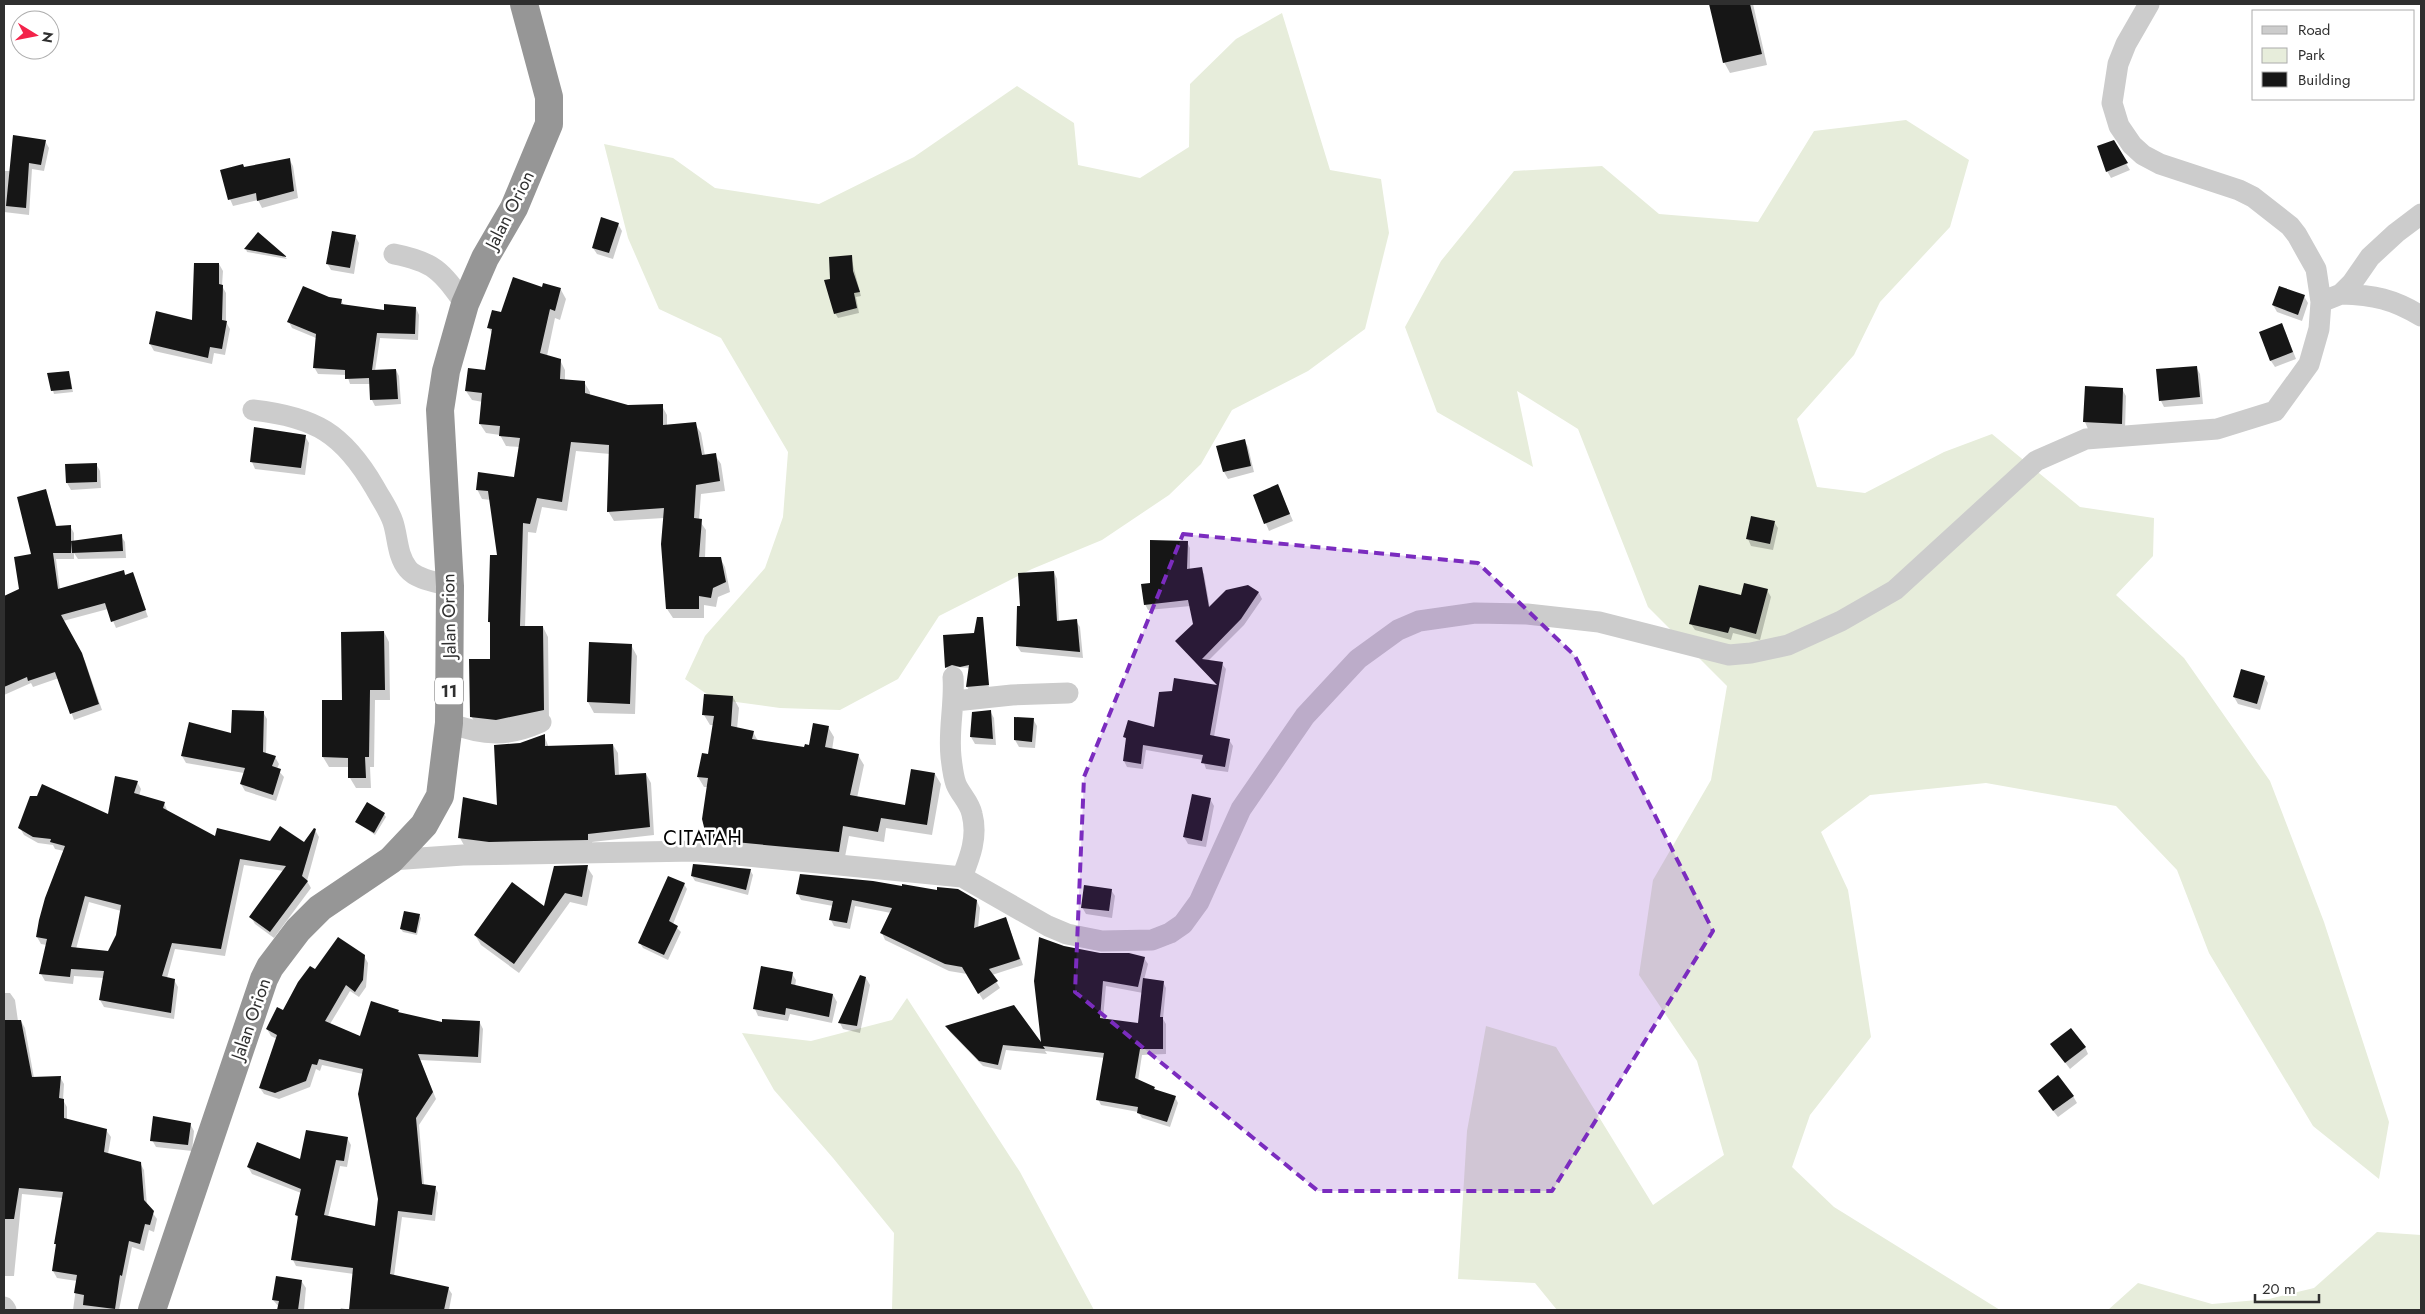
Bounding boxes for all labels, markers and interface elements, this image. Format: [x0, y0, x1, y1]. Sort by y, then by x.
north arrow [10, 10, 60, 60]
legend [2252, 10, 2415, 100]
text: Road [2298, 19, 2330, 41]
text: N [37, 30, 59, 44]
text: Park [2298, 44, 2325, 66]
text: Building [2298, 69, 2350, 91]
street label: Jalan Orion [478, 166, 541, 256]
street label: Jalan Orion [435, 573, 463, 661]
road number: 11 [435, 678, 463, 704]
district label: CITATAH [663, 824, 743, 853]
street label: Jalan Orion [224, 975, 277, 1065]
scale bar [2255, 1272, 2319, 1304]
text: 20 m [2262, 1278, 2296, 1300]

